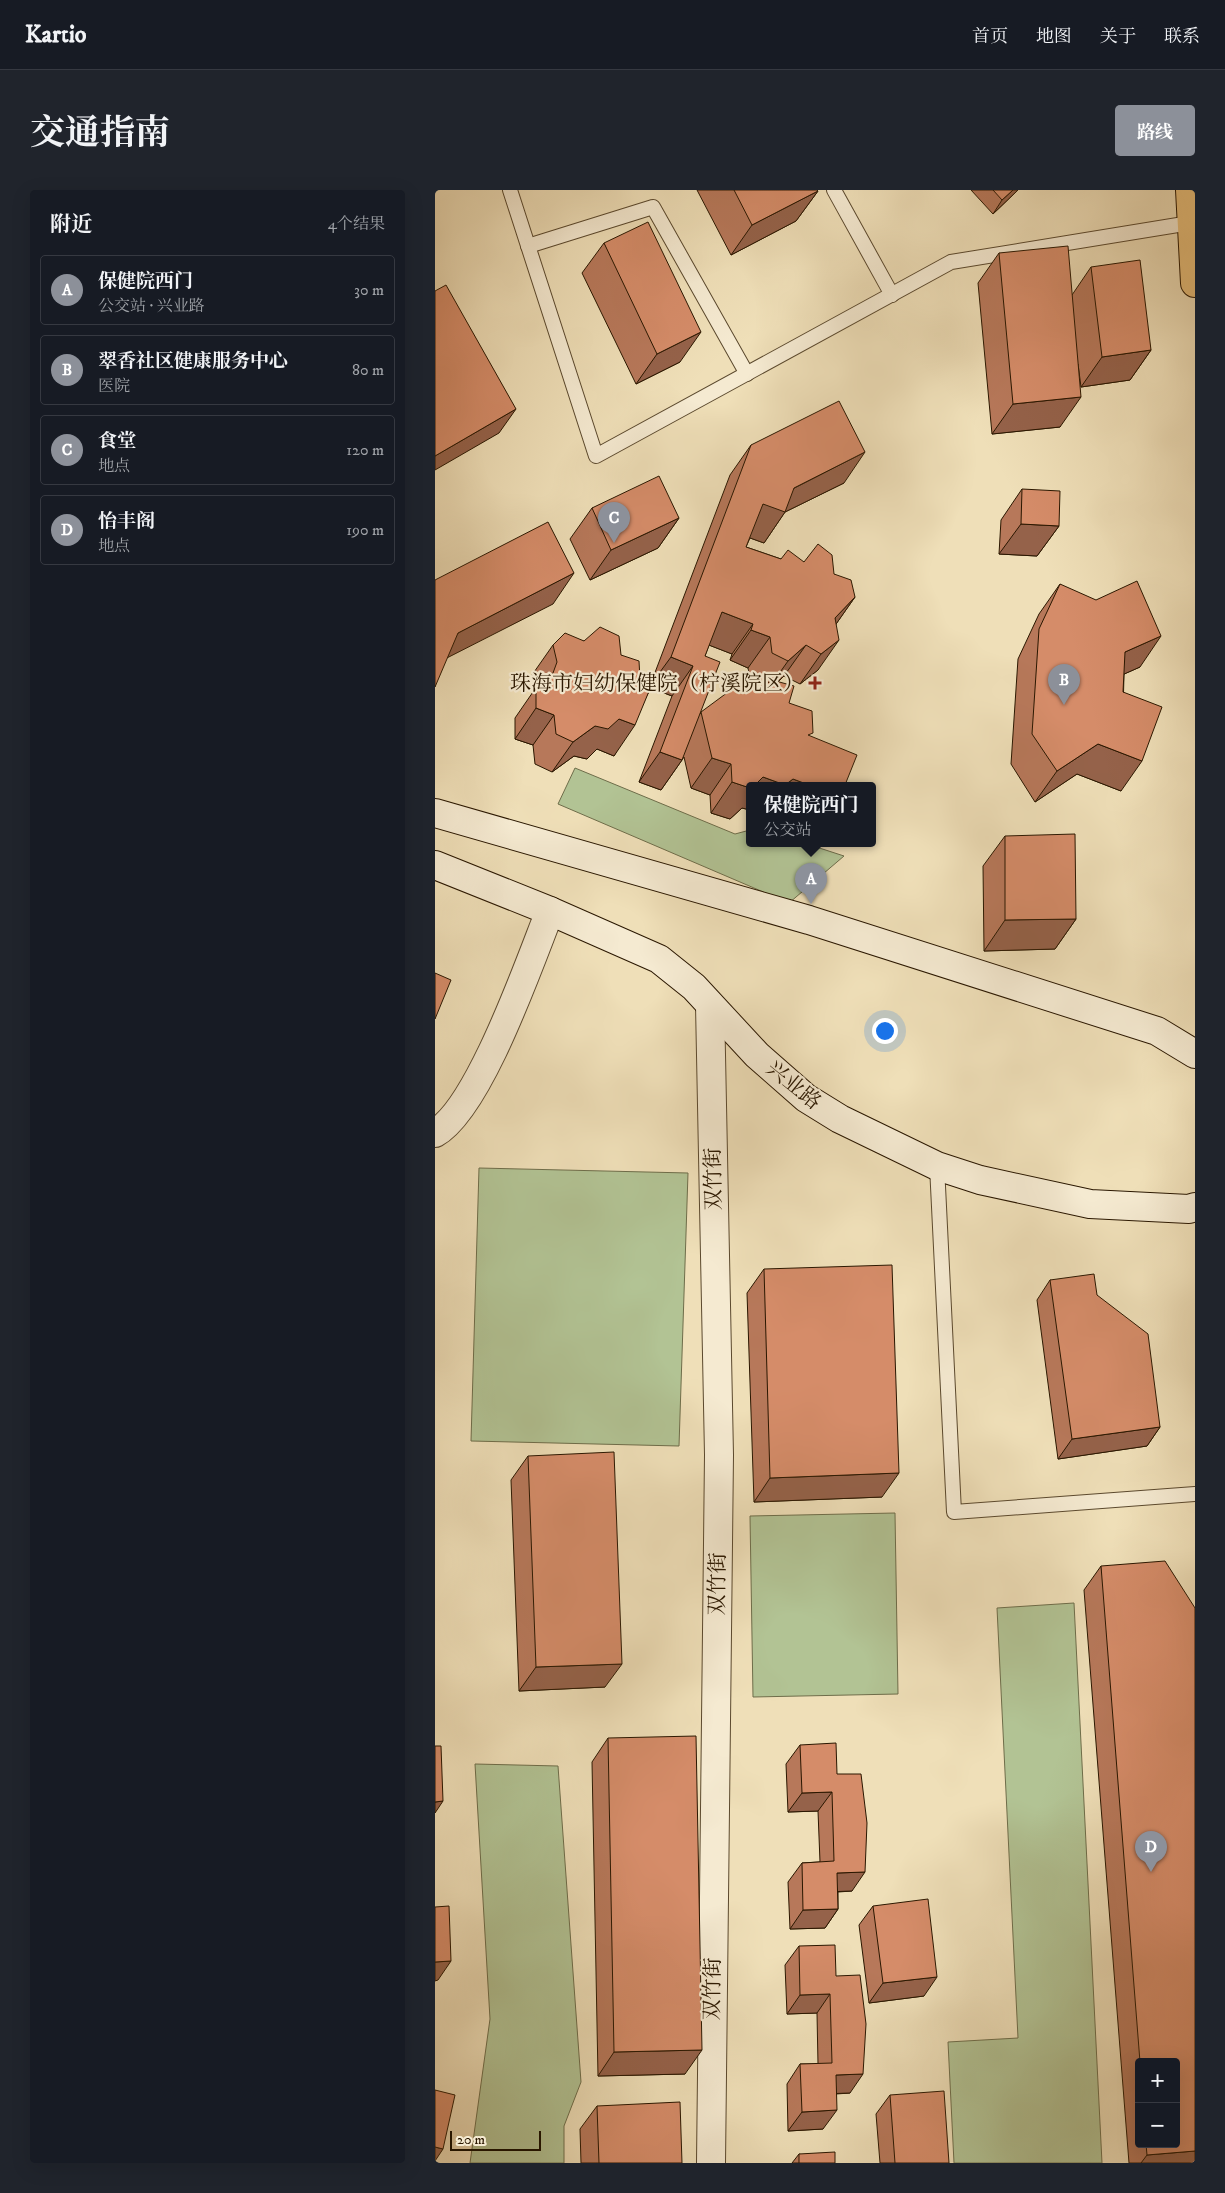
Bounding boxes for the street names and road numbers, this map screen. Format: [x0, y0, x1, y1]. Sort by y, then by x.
street label: 兴业路 [761, 1056, 826, 1116]
street label: 双竹街 [700, 1147, 728, 1211]
street label: 双竹街 [704, 1552, 732, 1616]
street label: 双竹街 [699, 1957, 727, 2021]

